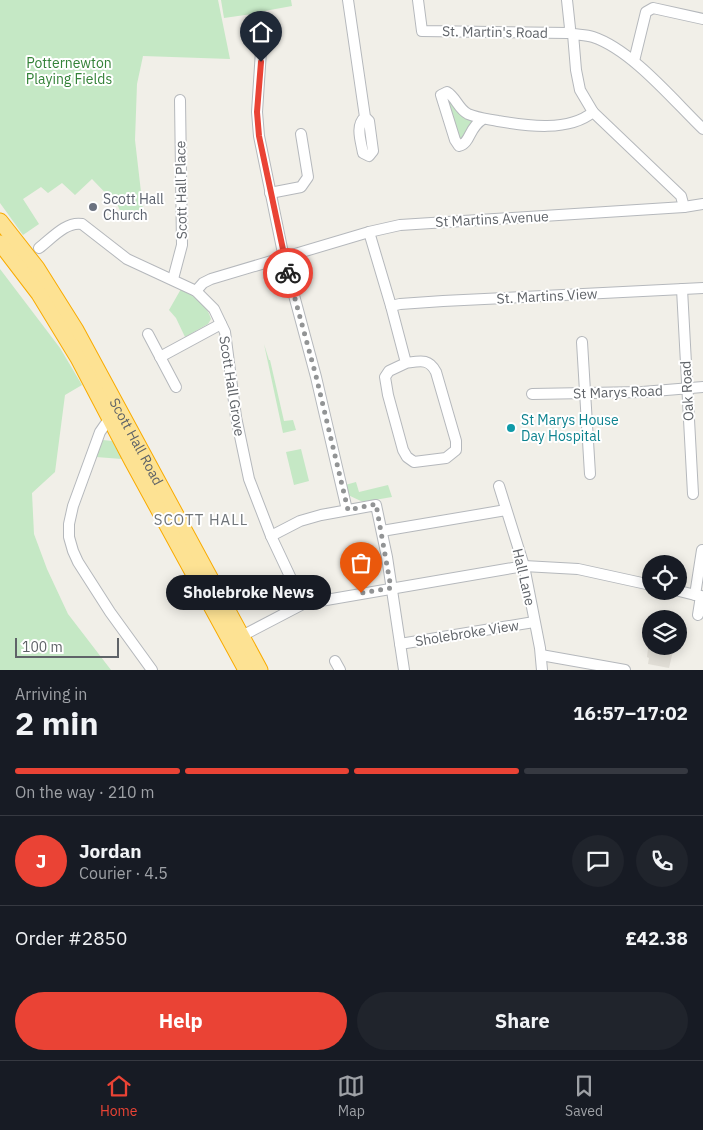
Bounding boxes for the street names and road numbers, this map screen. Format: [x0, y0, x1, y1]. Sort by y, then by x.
street label: St. Martin's Road [442, 22, 548, 42]
street label: Scott Hall Place [171, 140, 191, 239]
street label: St Martins Avenue [435, 207, 550, 231]
street label: St. Martins View [496, 284, 598, 308]
street label: Scott Hall Grove [215, 335, 249, 438]
street label: Oak Road [676, 360, 698, 422]
street label: St Marys Road [573, 381, 663, 403]
street label: Scott Hall Road [106, 395, 167, 488]
street label: Hall Lane [509, 547, 539, 608]
street label: Sholebroke View [414, 616, 520, 650]

